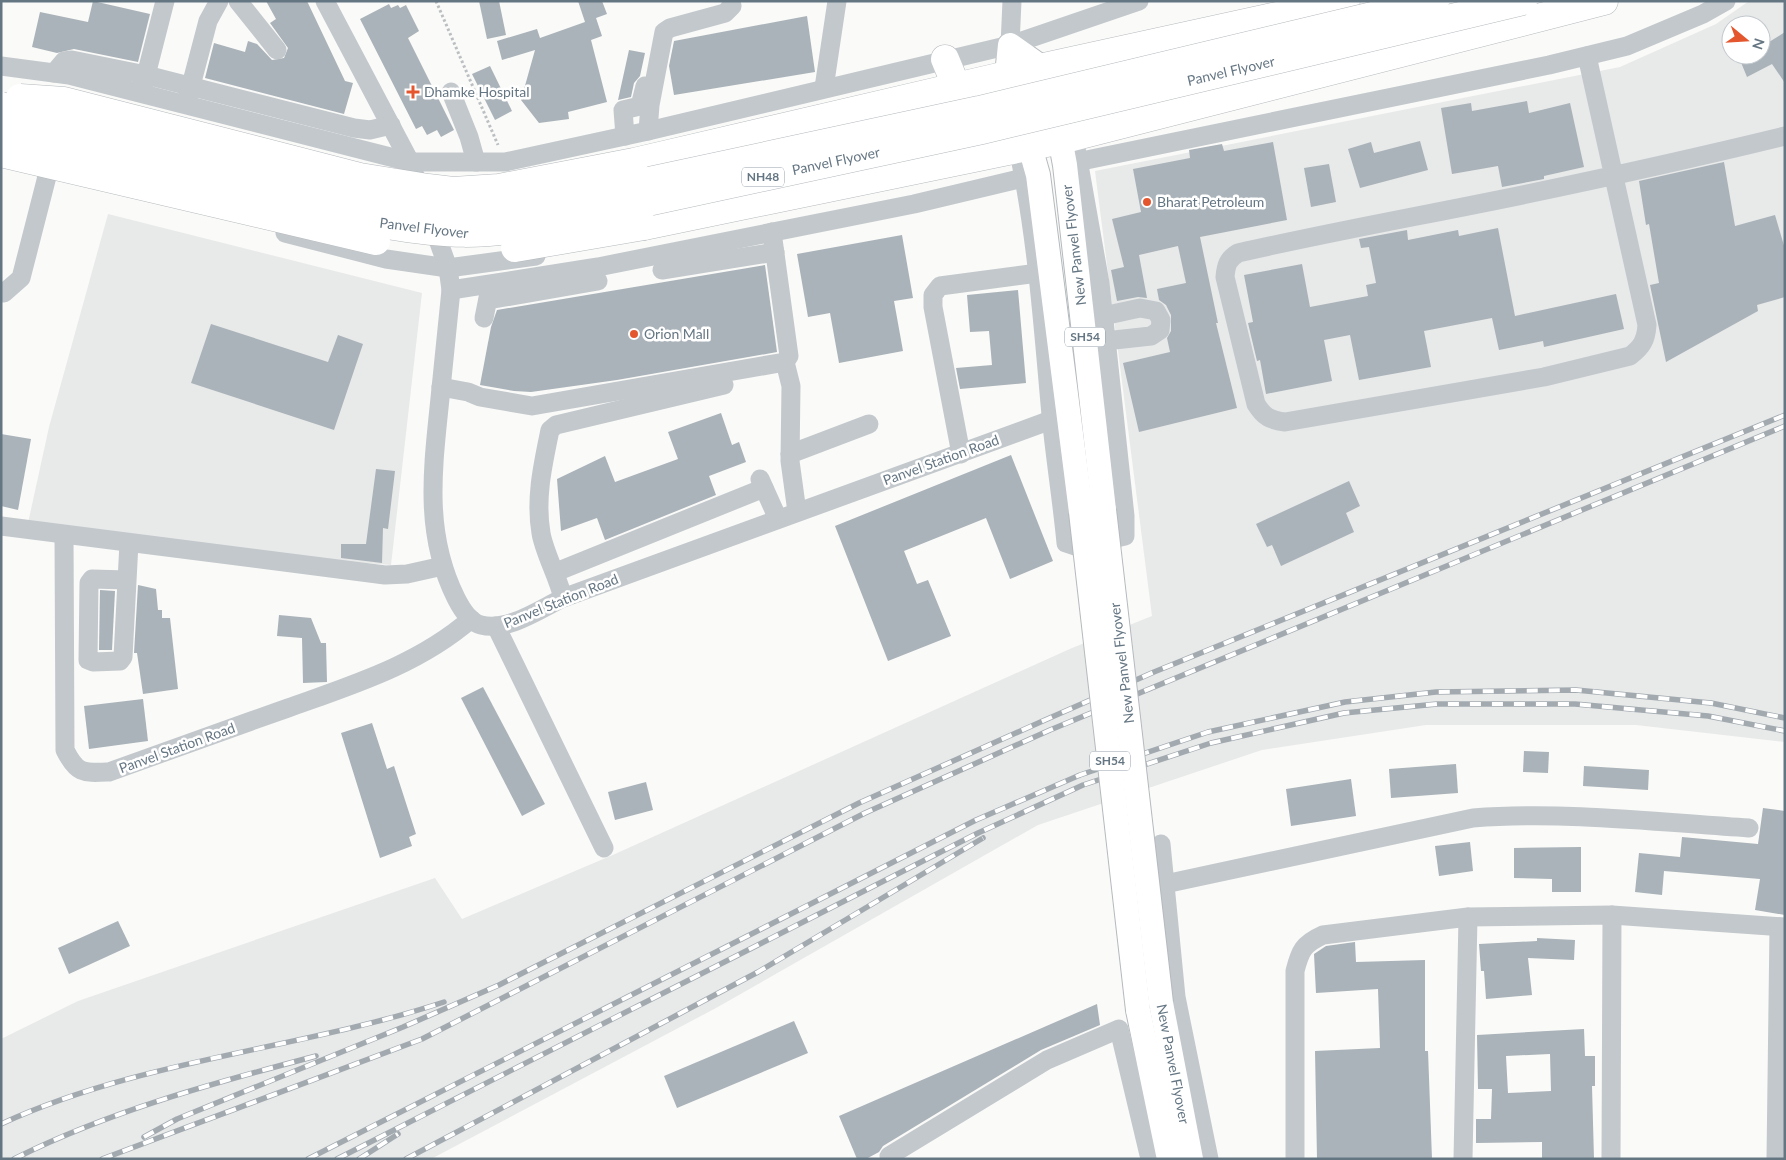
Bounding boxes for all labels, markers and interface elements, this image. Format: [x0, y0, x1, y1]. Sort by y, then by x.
north arrow [1721, 15, 1771, 65]
text: N [1749, 36, 1769, 52]
street label: Panvel Flyover [1185, 52, 1276, 89]
place label: Dhamke Hospital [424, 83, 529, 100]
marker: Dhamke Hospital [406, 85, 420, 99]
street label: Panvel Flyover [790, 143, 881, 178]
road number: NH48 [742, 168, 784, 186]
street label: New Panvel Flyover [1058, 184, 1089, 306]
place label: Bharat Petroleum [1157, 193, 1264, 210]
marker: Bharat Petroleum [1141, 196, 1153, 208]
street label: Panvel Flyover [379, 214, 470, 241]
place label: Orion Mall [644, 325, 709, 342]
marker: Orion Mall [628, 328, 640, 340]
road number: SH54 [1065, 328, 1105, 347]
street label: Panvel Station Road [880, 431, 1001, 488]
street label: Panvel Station Road [501, 570, 621, 631]
street label: New Panvel Flyover [1106, 602, 1137, 724]
street label: Panvel Station Road [116, 719, 237, 776]
road number: SH54 [1090, 751, 1130, 770]
street label: New Panvel Flyover [1154, 1003, 1193, 1125]

